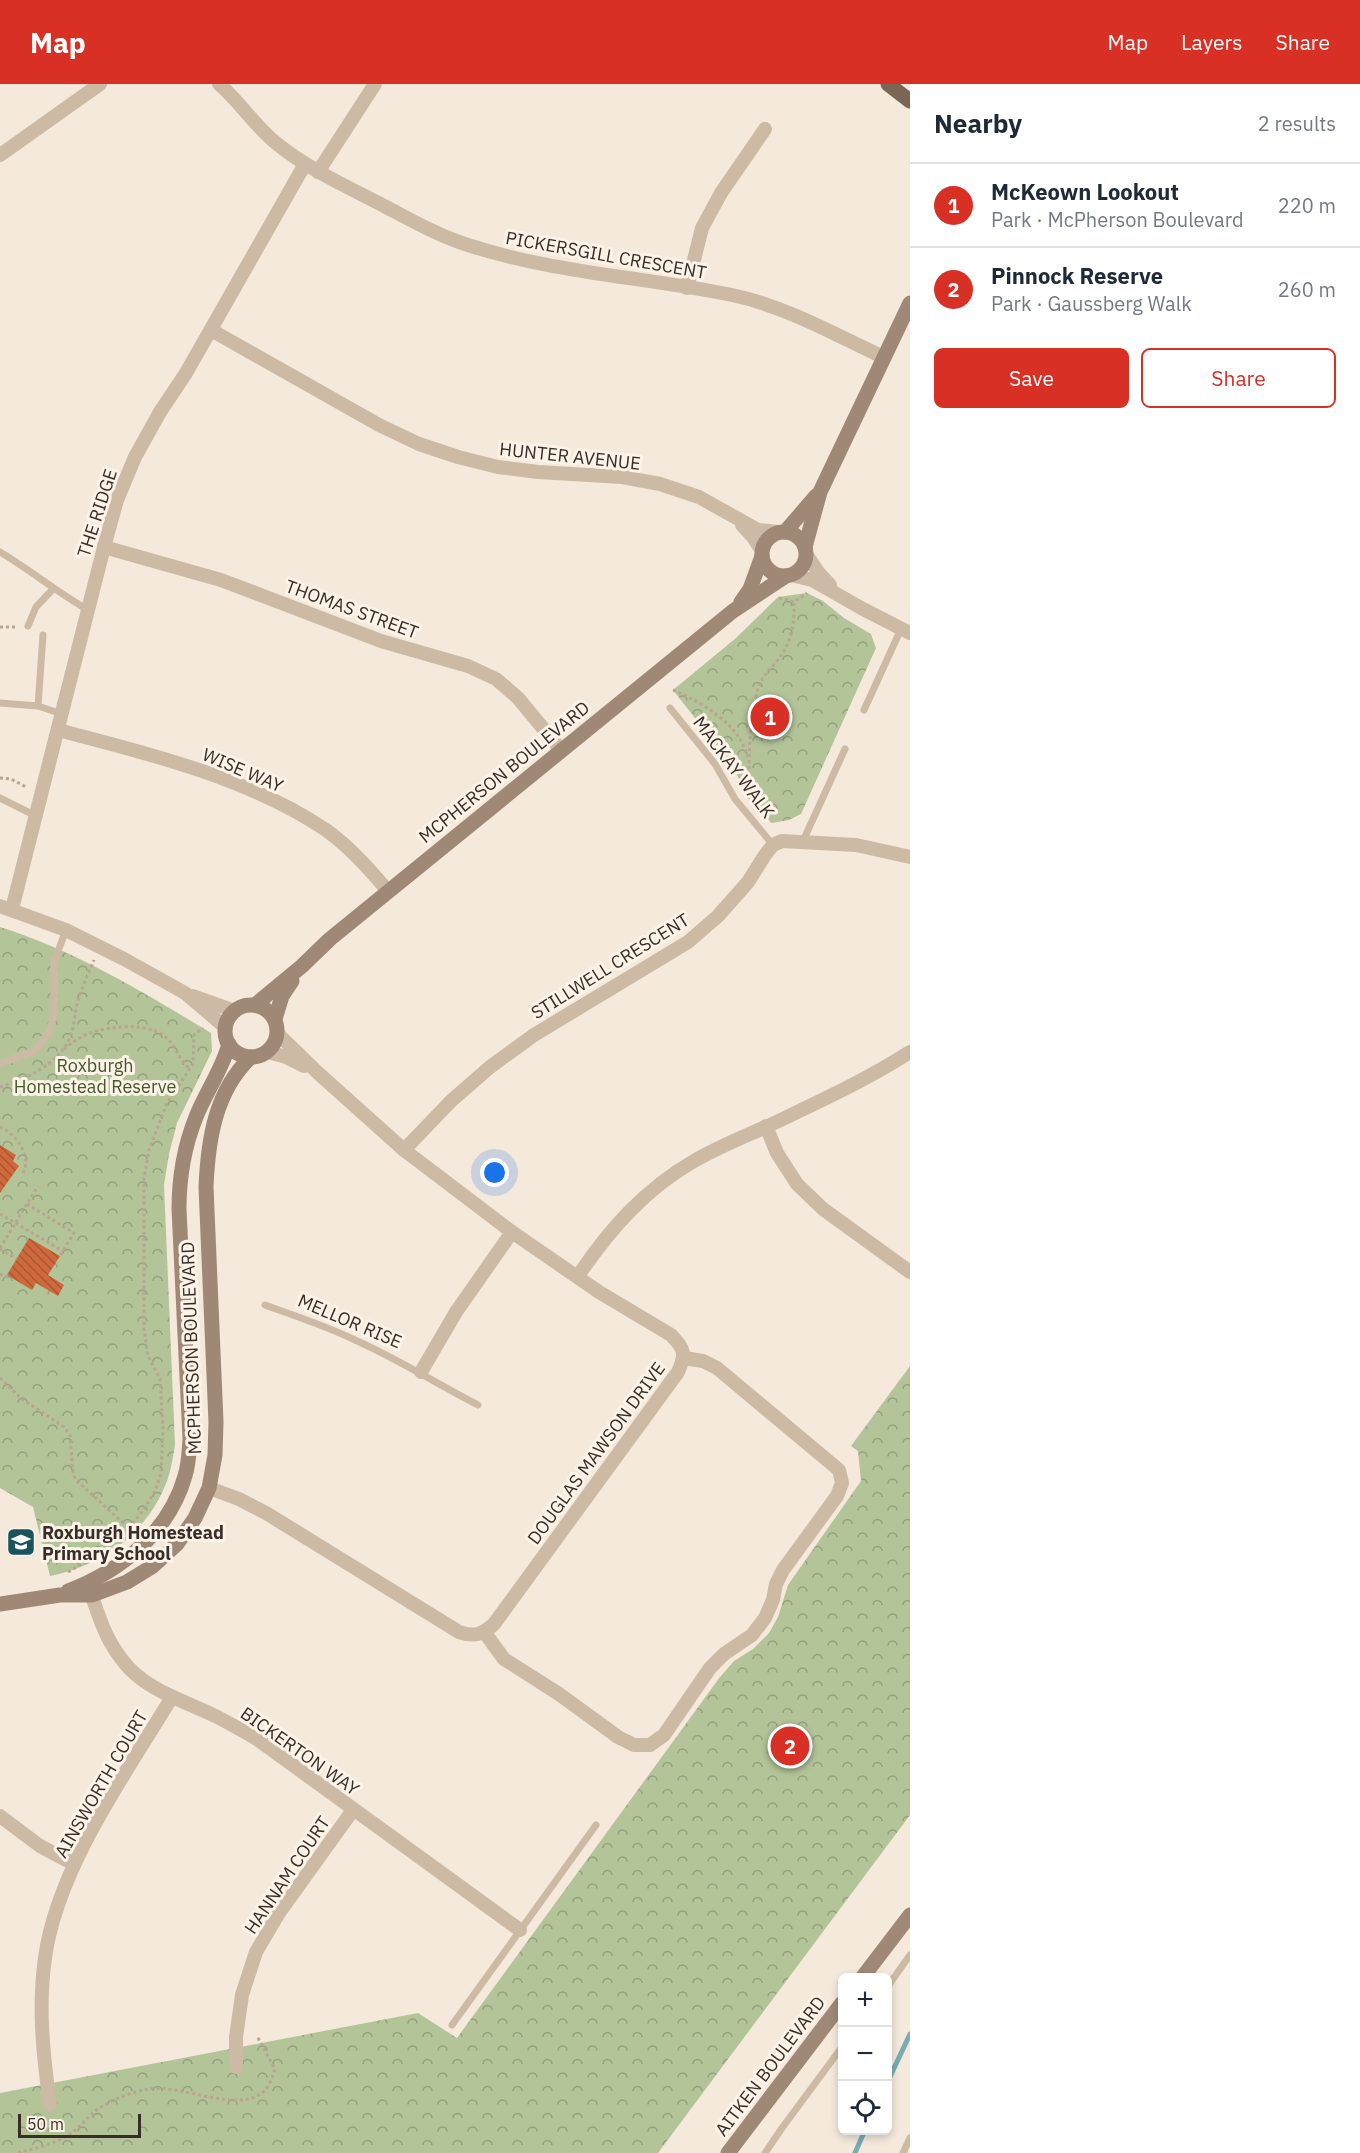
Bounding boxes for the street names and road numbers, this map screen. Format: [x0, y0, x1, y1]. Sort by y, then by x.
street label: PICKERSGILL CRESCENT [504, 226, 708, 284]
street label: HUNTER AVENUE [498, 437, 642, 475]
street label: THE RIDGE [72, 466, 122, 560]
street label: THOMAS STREET [282, 574, 422, 644]
street label: MCPHERSON BOULEVARD [414, 696, 594, 848]
street label: MACKAY WALK [688, 711, 780, 823]
street label: WISE WAY [199, 743, 287, 797]
street label: STILLWELL CRESCENT [527, 908, 693, 1024]
street label: MCPHERSON BOULEVARD [176, 1241, 206, 1455]
street label: MELLOR RISE [295, 1289, 405, 1353]
street label: DOUGLAS MAWSON DRIVE [522, 1357, 670, 1549]
street label: BICKERTON WAY [236, 1701, 364, 1801]
street label: AINSWORTH COURT [49, 1706, 153, 1862]
street label: HANNAM COURT [239, 1812, 335, 1938]
street label: AITKEN BOULEVARD [710, 1992, 830, 2140]

